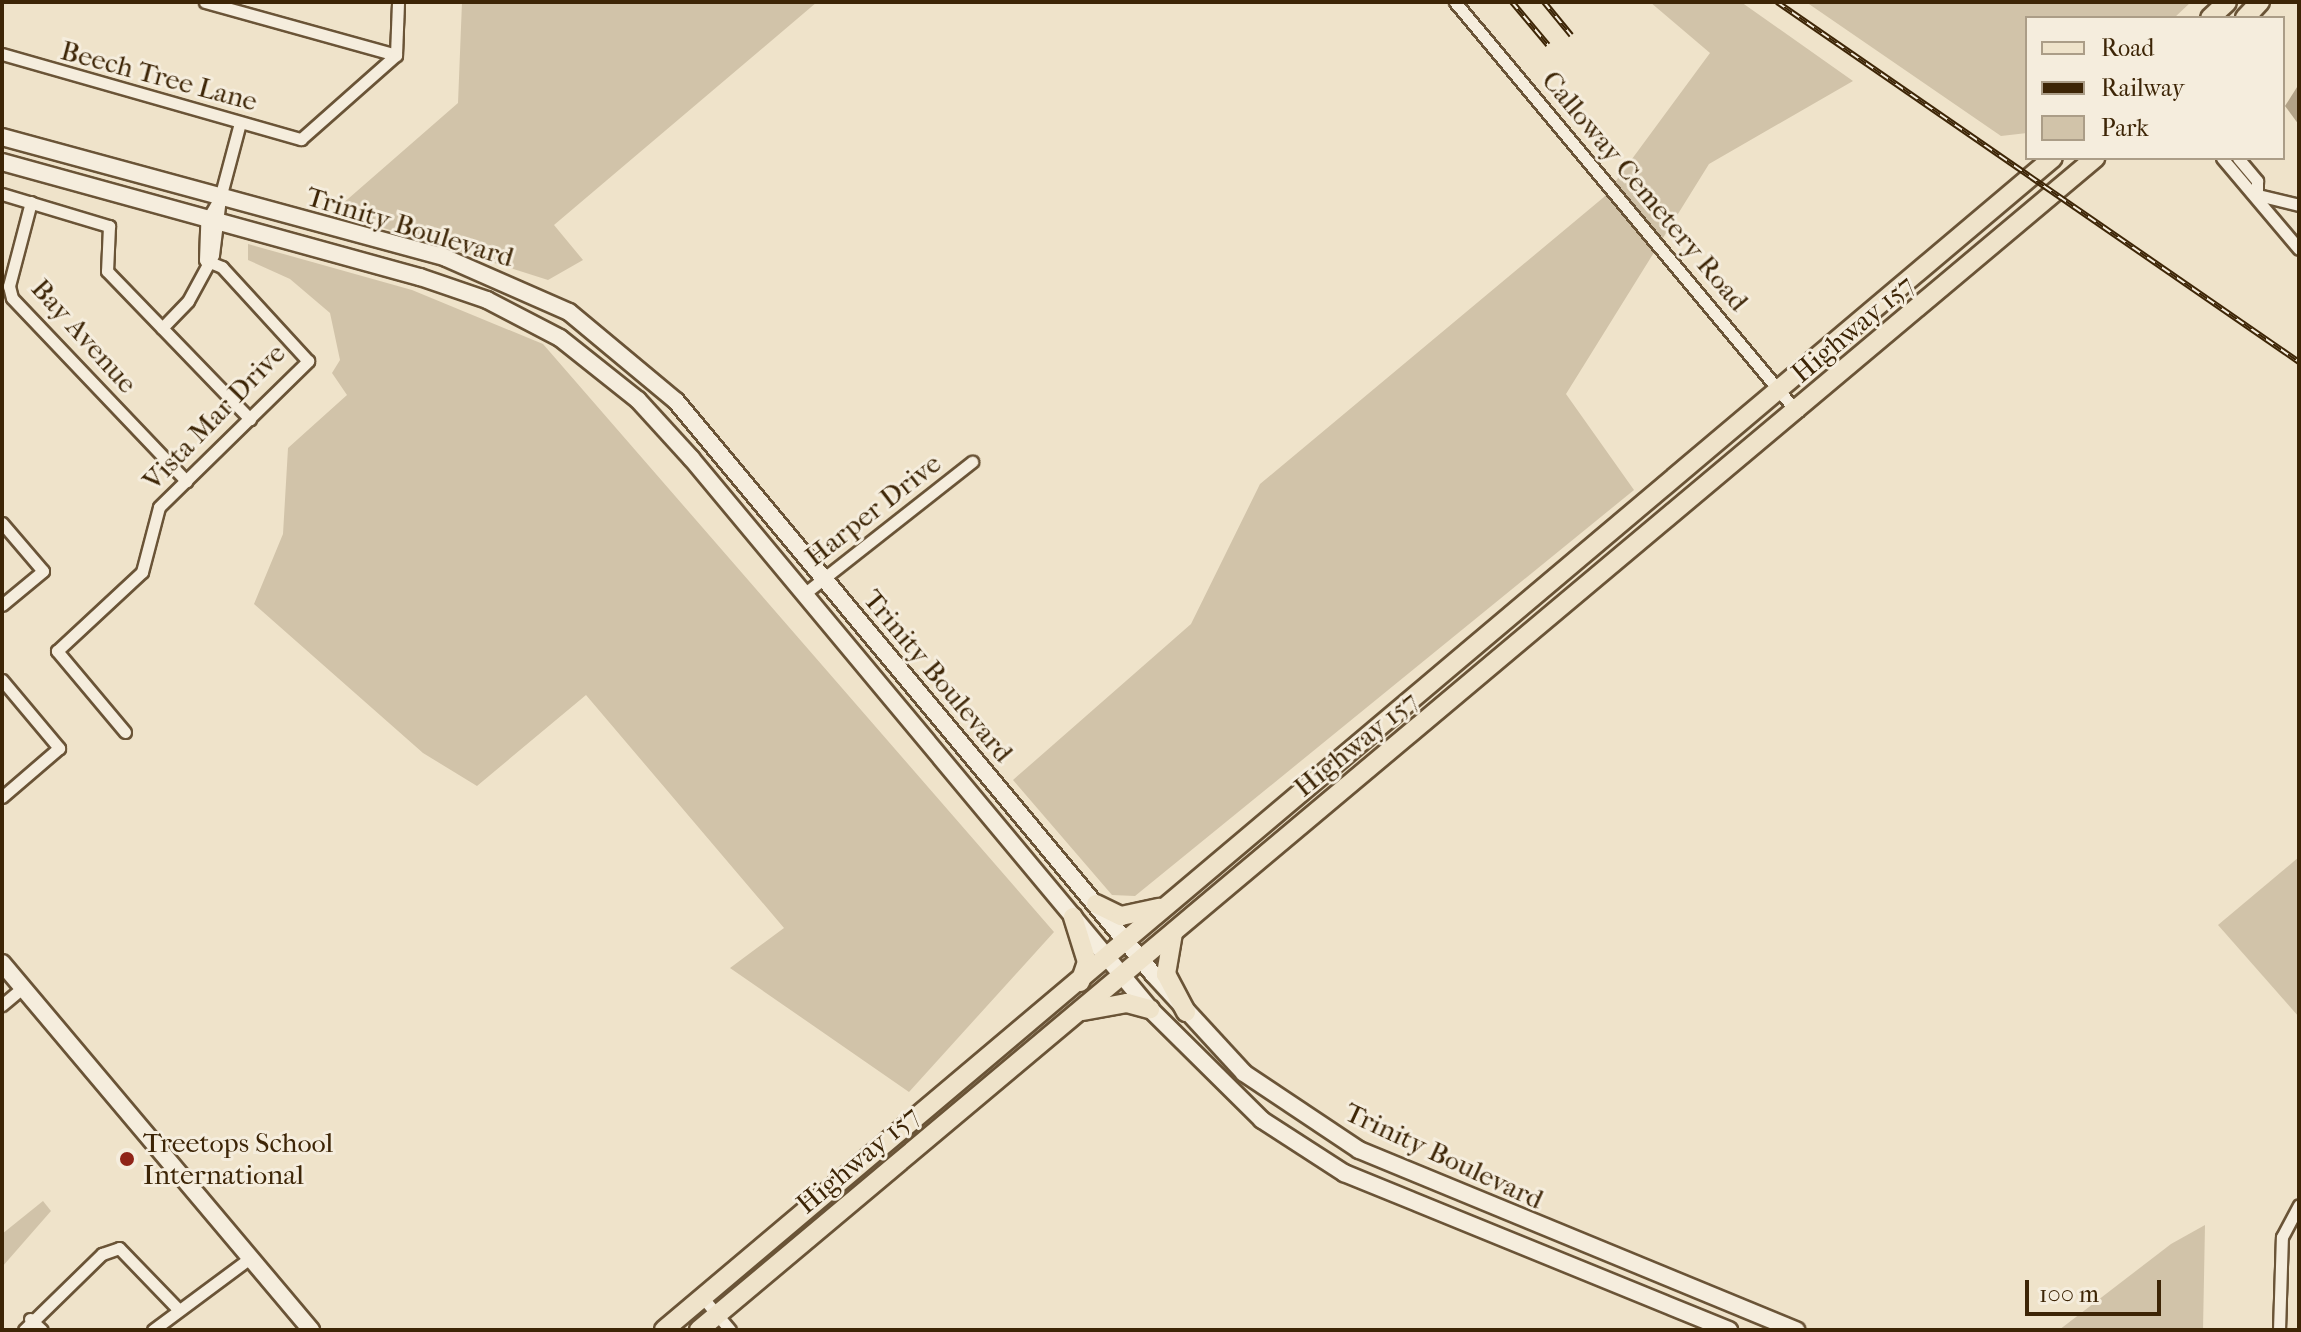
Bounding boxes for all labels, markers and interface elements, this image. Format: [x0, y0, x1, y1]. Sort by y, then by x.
legend [2025, 16, 2285, 160]
street label: Beech Tree Lane [57, 34, 261, 118]
text: Road [2101, 34, 2154, 62]
street label: Calloway Cemetery Road [1535, 64, 1755, 318]
text: Railway [2101, 74, 2184, 102]
text: Park [2101, 114, 2149, 142]
street label: Trinity Boulevard [302, 180, 518, 274]
street label: Highway 157 [1785, 268, 1921, 390]
street label: Bay Avenue [24, 272, 144, 400]
street label: Vista Mar Drive [136, 337, 292, 497]
street label: Harper Drive [798, 447, 948, 573]
street label: Trinity Boulevard [856, 583, 1020, 769]
street label: Highway 157 [1287, 684, 1425, 804]
street label: Trinity Boulevard [1339, 1095, 1549, 1217]
street label: Highway 157 [790, 1099, 926, 1221]
place label: Treetops School International [143, 1126, 333, 1192]
marker: Treetops School International [118, 1150, 136, 1168]
scale bar [2029, 1264, 2165, 1314]
text: 100 m [2039, 1280, 2099, 1308]

